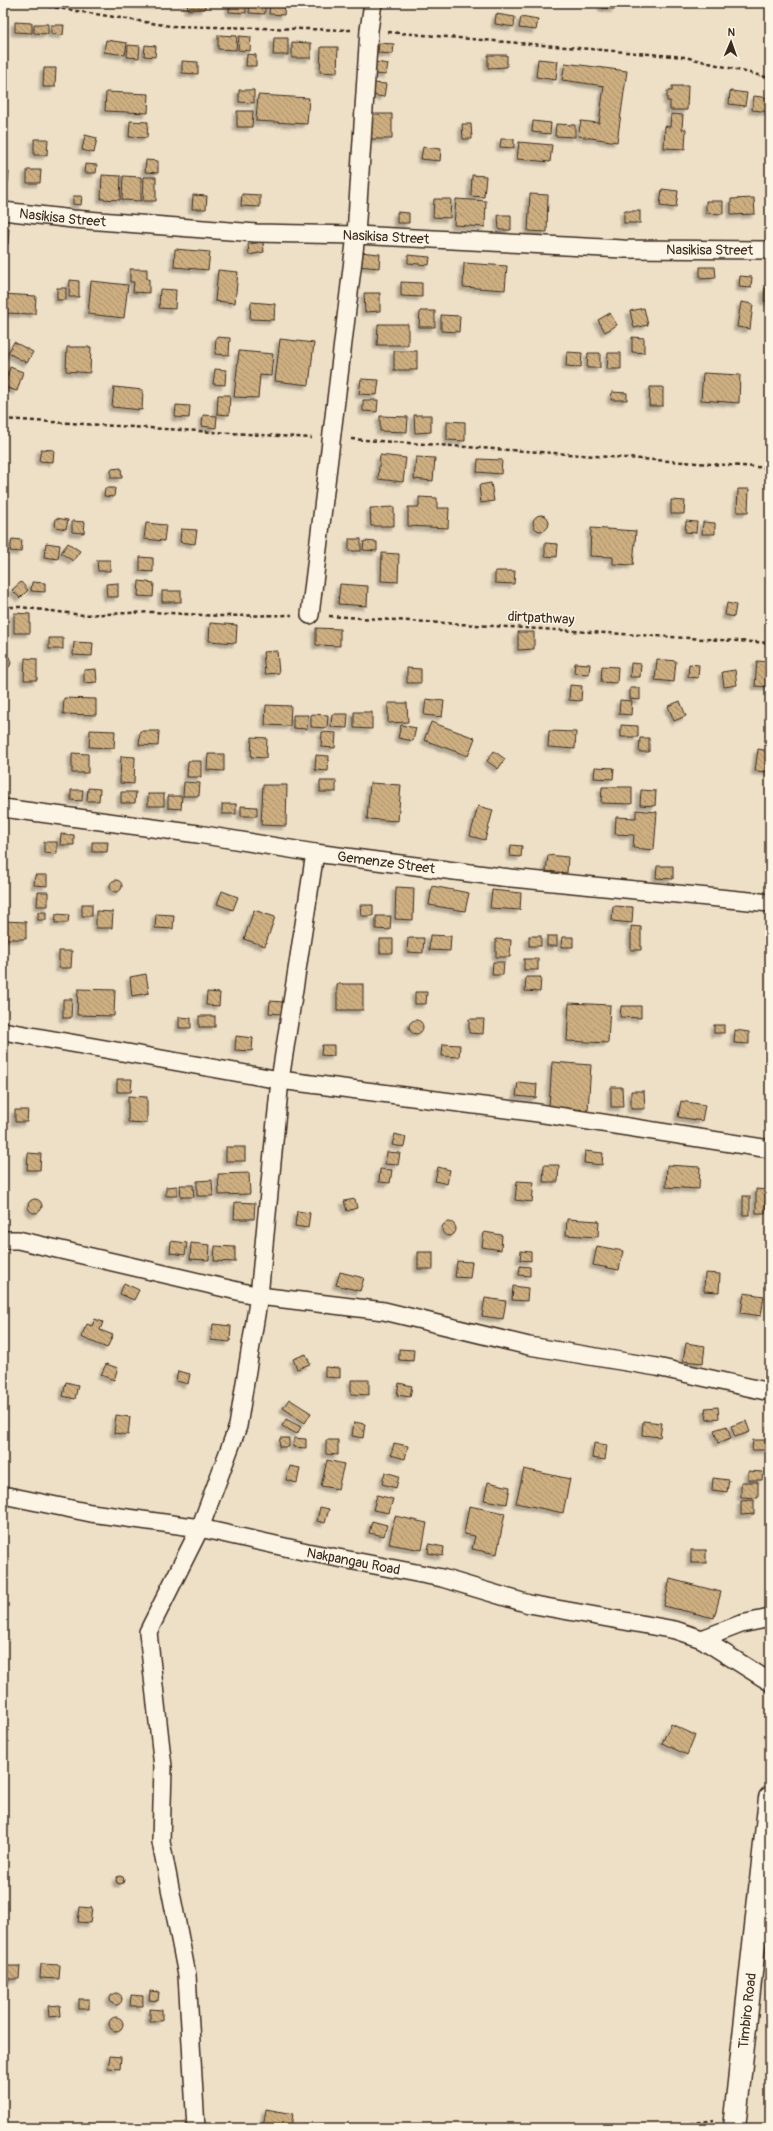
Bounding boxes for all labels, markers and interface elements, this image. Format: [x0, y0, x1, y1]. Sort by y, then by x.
north arrow [711, 22, 751, 62]
text: N [727, 26, 736, 39]
street label: Nasikisa Street [18, 204, 107, 230]
street label: Nasikisa Street [342, 226, 430, 247]
street label: Nasikisa Street [666, 241, 753, 258]
street label: dirtpathway [507, 608, 575, 628]
street label: Gemenze Street [336, 847, 436, 877]
street label: Nakpangau Road [305, 1544, 402, 1578]
street label: Timbiro Road [734, 1972, 759, 2049]

